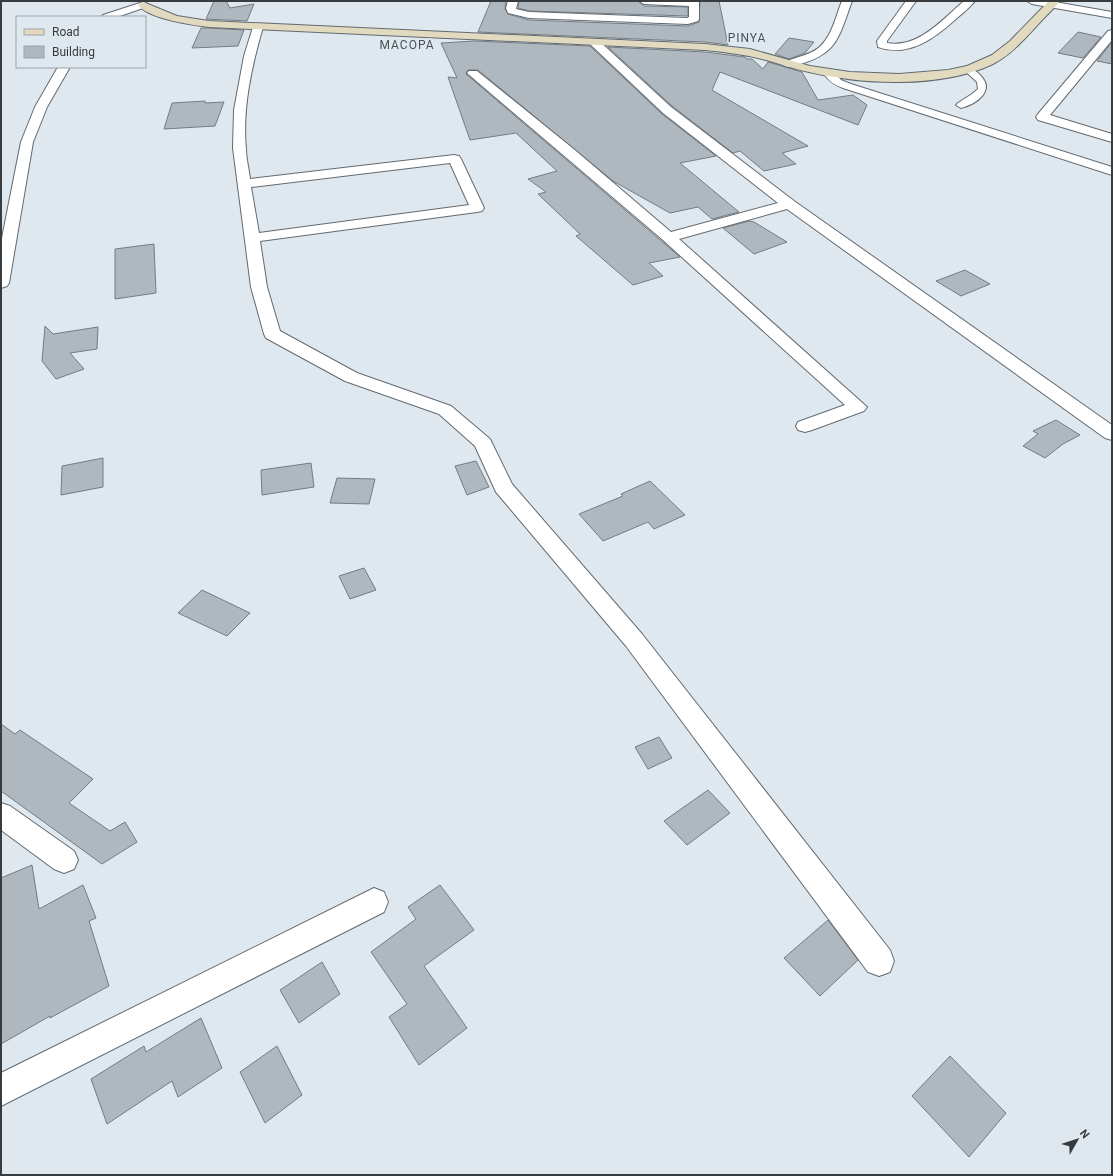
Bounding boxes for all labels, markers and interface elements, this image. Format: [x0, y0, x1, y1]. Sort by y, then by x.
legend [16, 16, 146, 68]
text: Road [52, 25, 80, 39]
district label: PINYA [728, 31, 766, 45]
district label: MACOPA [379, 38, 435, 52]
text: Building [52, 45, 95, 59]
north arrow [1057, 1120, 1097, 1160]
text: N [1077, 1127, 1092, 1141]

